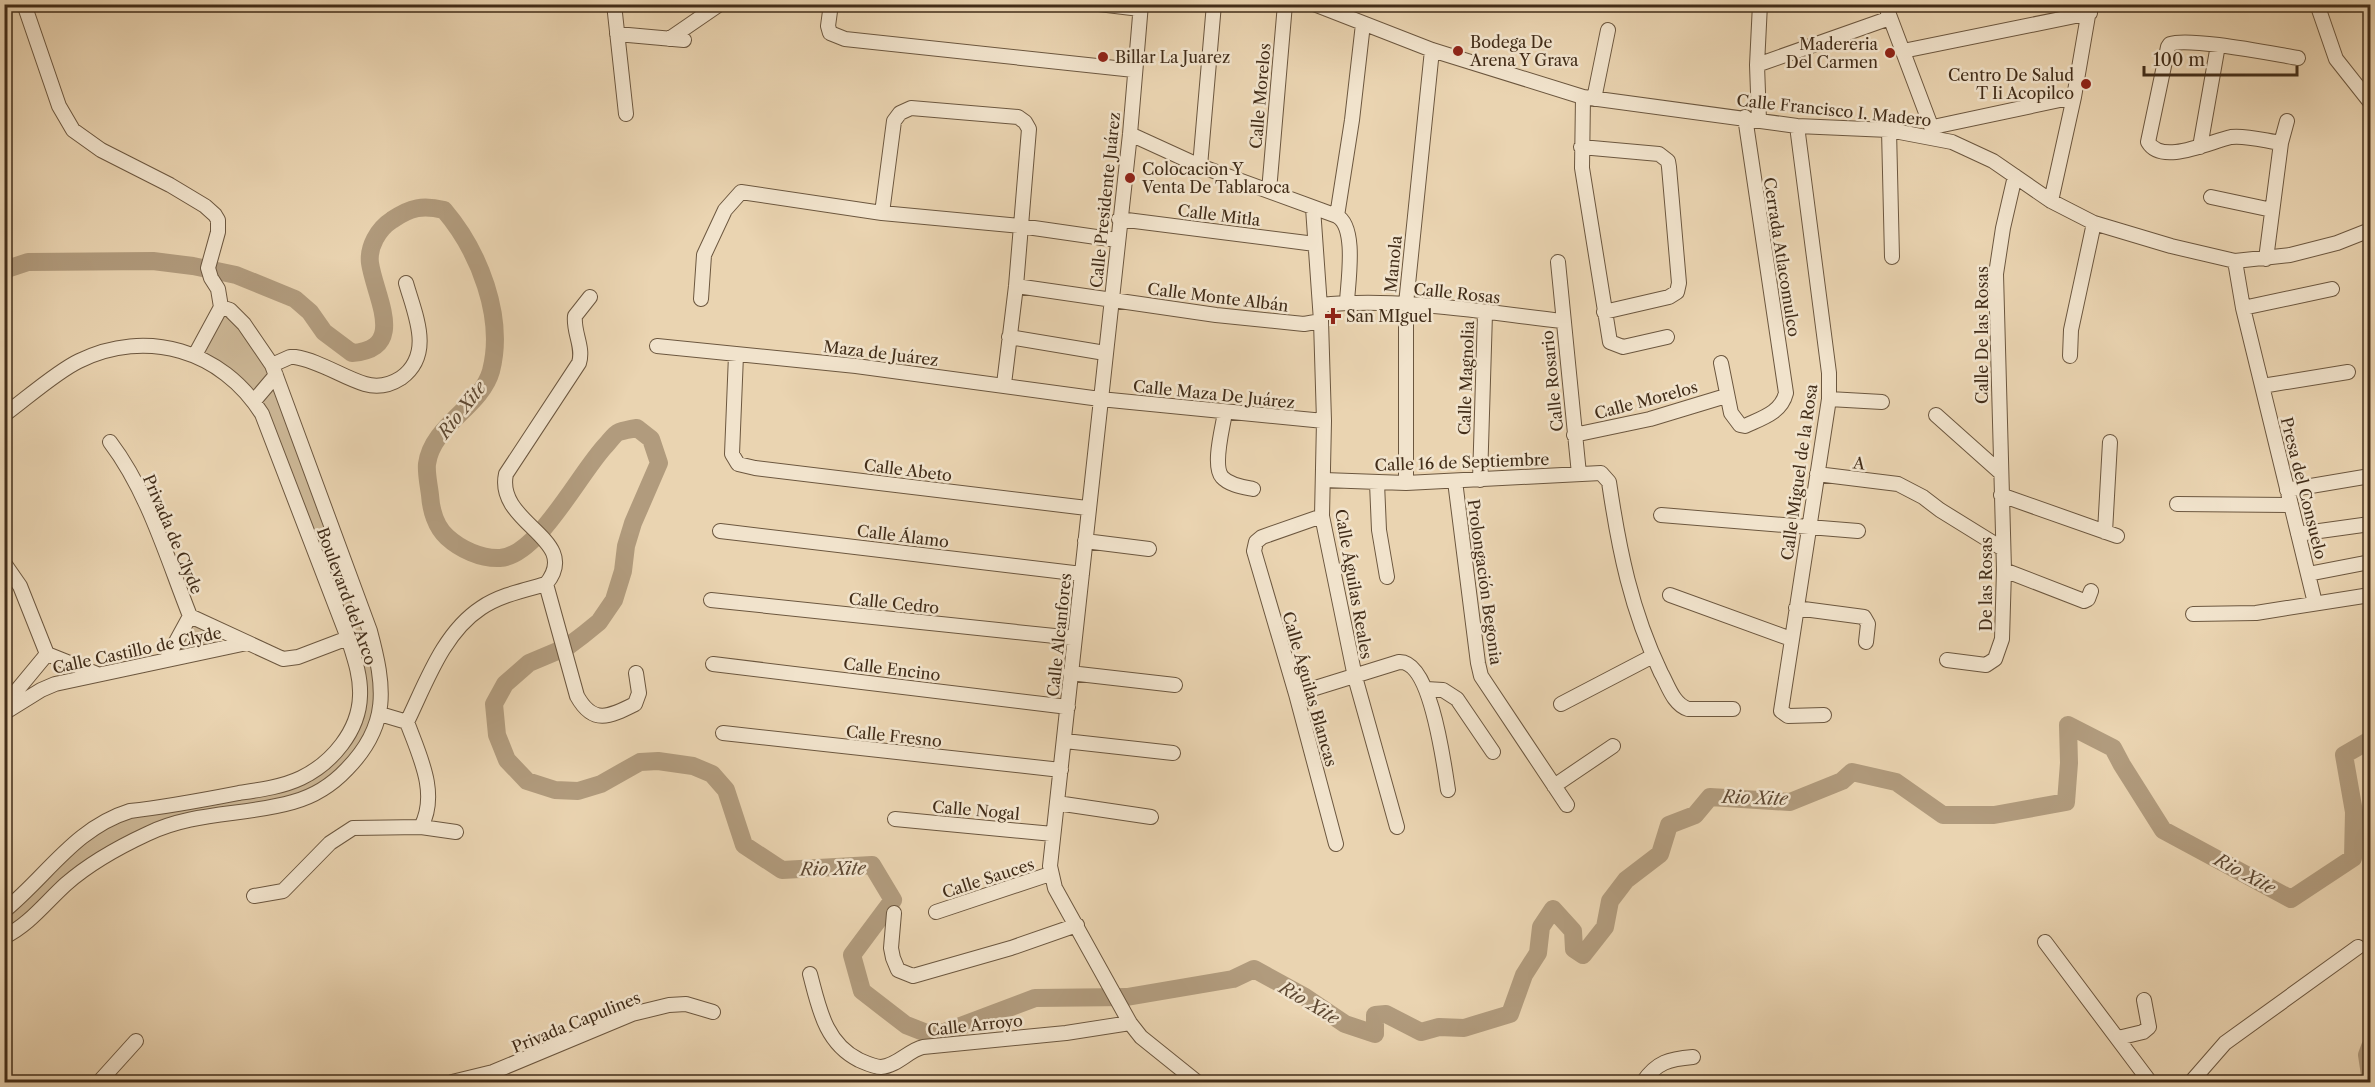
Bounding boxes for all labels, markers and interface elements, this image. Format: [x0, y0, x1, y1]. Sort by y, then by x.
place label: Bodega De Arena Y Grava [1469, 32, 1579, 70]
place label: Madereria Del Carmen [1786, 34, 1879, 72]
scale bar [2144, 39, 2297, 77]
street label: Calle Morelos [1245, 42, 1275, 150]
marker: Bodega De Arena Y Grava [1451, 44, 1465, 58]
marker: Madereria Del Carmen [1883, 46, 1897, 60]
place label: Billar La Juarez [1115, 47, 1230, 67]
text: 100 m [2153, 49, 2205, 71]
marker: Billar La Juarez [1096, 50, 1110, 64]
place label: Centro De Salud T Ii Acopilco [1948, 65, 2074, 103]
marker: Centro De Salud T Ii Acopilco [2079, 77, 2093, 91]
street label: Calle Francisco I. Madero [1736, 90, 1933, 130]
street label: Calle Presidente Juárez [1086, 111, 1124, 289]
place label: Colocacion Y Venta De Tablaroca [1141, 159, 1291, 197]
marker: Colocacion Y Venta De Tablaroca [1123, 171, 1137, 185]
street label: Cerrada Atlacomulco [1760, 176, 1805, 338]
street label: Calle Mitla [1176, 200, 1262, 230]
street label: Manola [1380, 234, 1406, 294]
street label: Calle De las Rosas [1972, 266, 1992, 404]
street label: Calle Monte Albán [1146, 278, 1290, 316]
street label: Calle Rosas [1413, 278, 1501, 308]
place label: San MIguel [1346, 306, 1432, 326]
marker: San MIguel [1324, 307, 1342, 325]
street label: Calle Magnolia [1454, 320, 1478, 435]
street label: Calle Rosario [1537, 329, 1567, 433]
street label: Maza de Juárez [822, 336, 940, 370]
water label: Rio Xite [432, 376, 492, 444]
street label: Calle Maza De Juárez [1132, 376, 1296, 412]
street label: Calle Morelos [1592, 377, 1700, 423]
street label: Calle Miguel de la Rosa [1777, 382, 1821, 561]
street label: Presa del Consuelo [2277, 415, 2331, 561]
street label: Calle 16 de Septiembre [1374, 449, 1550, 475]
street label: A [1851, 452, 1867, 474]
street label: Calle Abeto [863, 455, 953, 485]
street label: Privada de Clyde [139, 471, 207, 597]
street label: Prolongación Begonia [1463, 498, 1507, 667]
street label: Calle Águilas Reales [1331, 507, 1377, 661]
street label: Calle Álamo [856, 520, 950, 552]
street label: Boulevard del Arco [313, 524, 381, 668]
street label: De las Rosas [1976, 537, 1996, 631]
street label: Calle Alcanfores [1043, 572, 1075, 698]
street label: Calle Cedro [848, 588, 940, 618]
street label: Calle Águilas Blancas [1278, 609, 1342, 769]
street label: Calle Castillo de Clyde [51, 622, 223, 678]
street label: Calle Encino [842, 653, 942, 685]
street label: Calle Fresno [845, 721, 943, 751]
water label: Rio Xite [1720, 786, 1790, 810]
street label: Calle Nogal [931, 796, 1021, 824]
water label: Rio Xite [2209, 848, 2280, 900]
street label: Calle Sauces [939, 854, 1037, 902]
water label: Rio Xite [798, 857, 867, 881]
water label: Rio Xite [1273, 976, 1344, 1030]
street label: Privada Capulines [509, 987, 643, 1057]
street label: Calle Arroyo [926, 1010, 1024, 1040]

